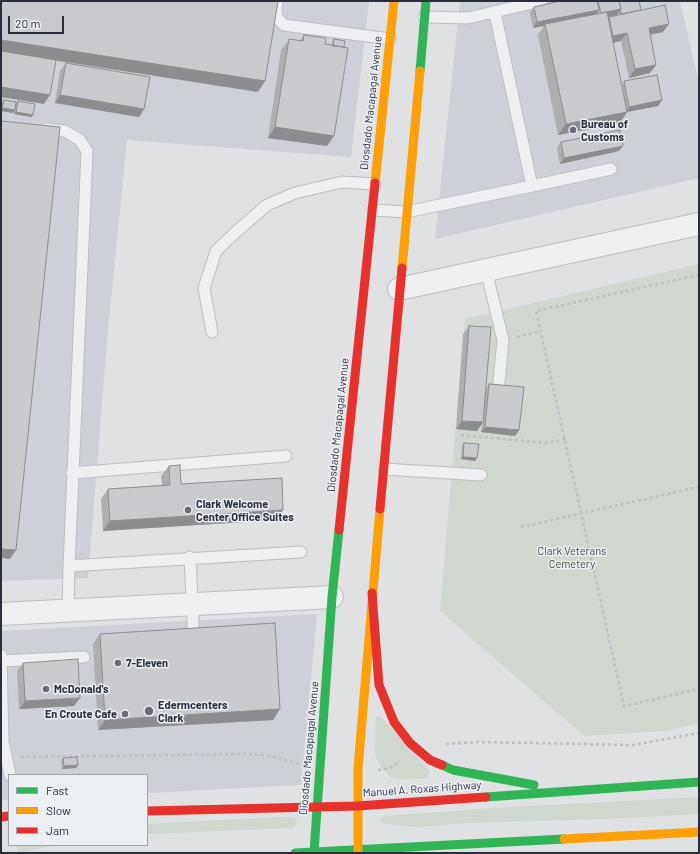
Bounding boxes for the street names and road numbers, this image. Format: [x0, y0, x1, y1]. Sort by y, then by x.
street label: Diosdado Macapagal Avenue [357, 35, 385, 171]
street label: Diosdado Macapagal Avenue [324, 357, 352, 493]
street label: Diosdado Macapagal Avenue [297, 680, 321, 816]
street label: Manuel A. Roxas Highway [362, 778, 482, 800]

